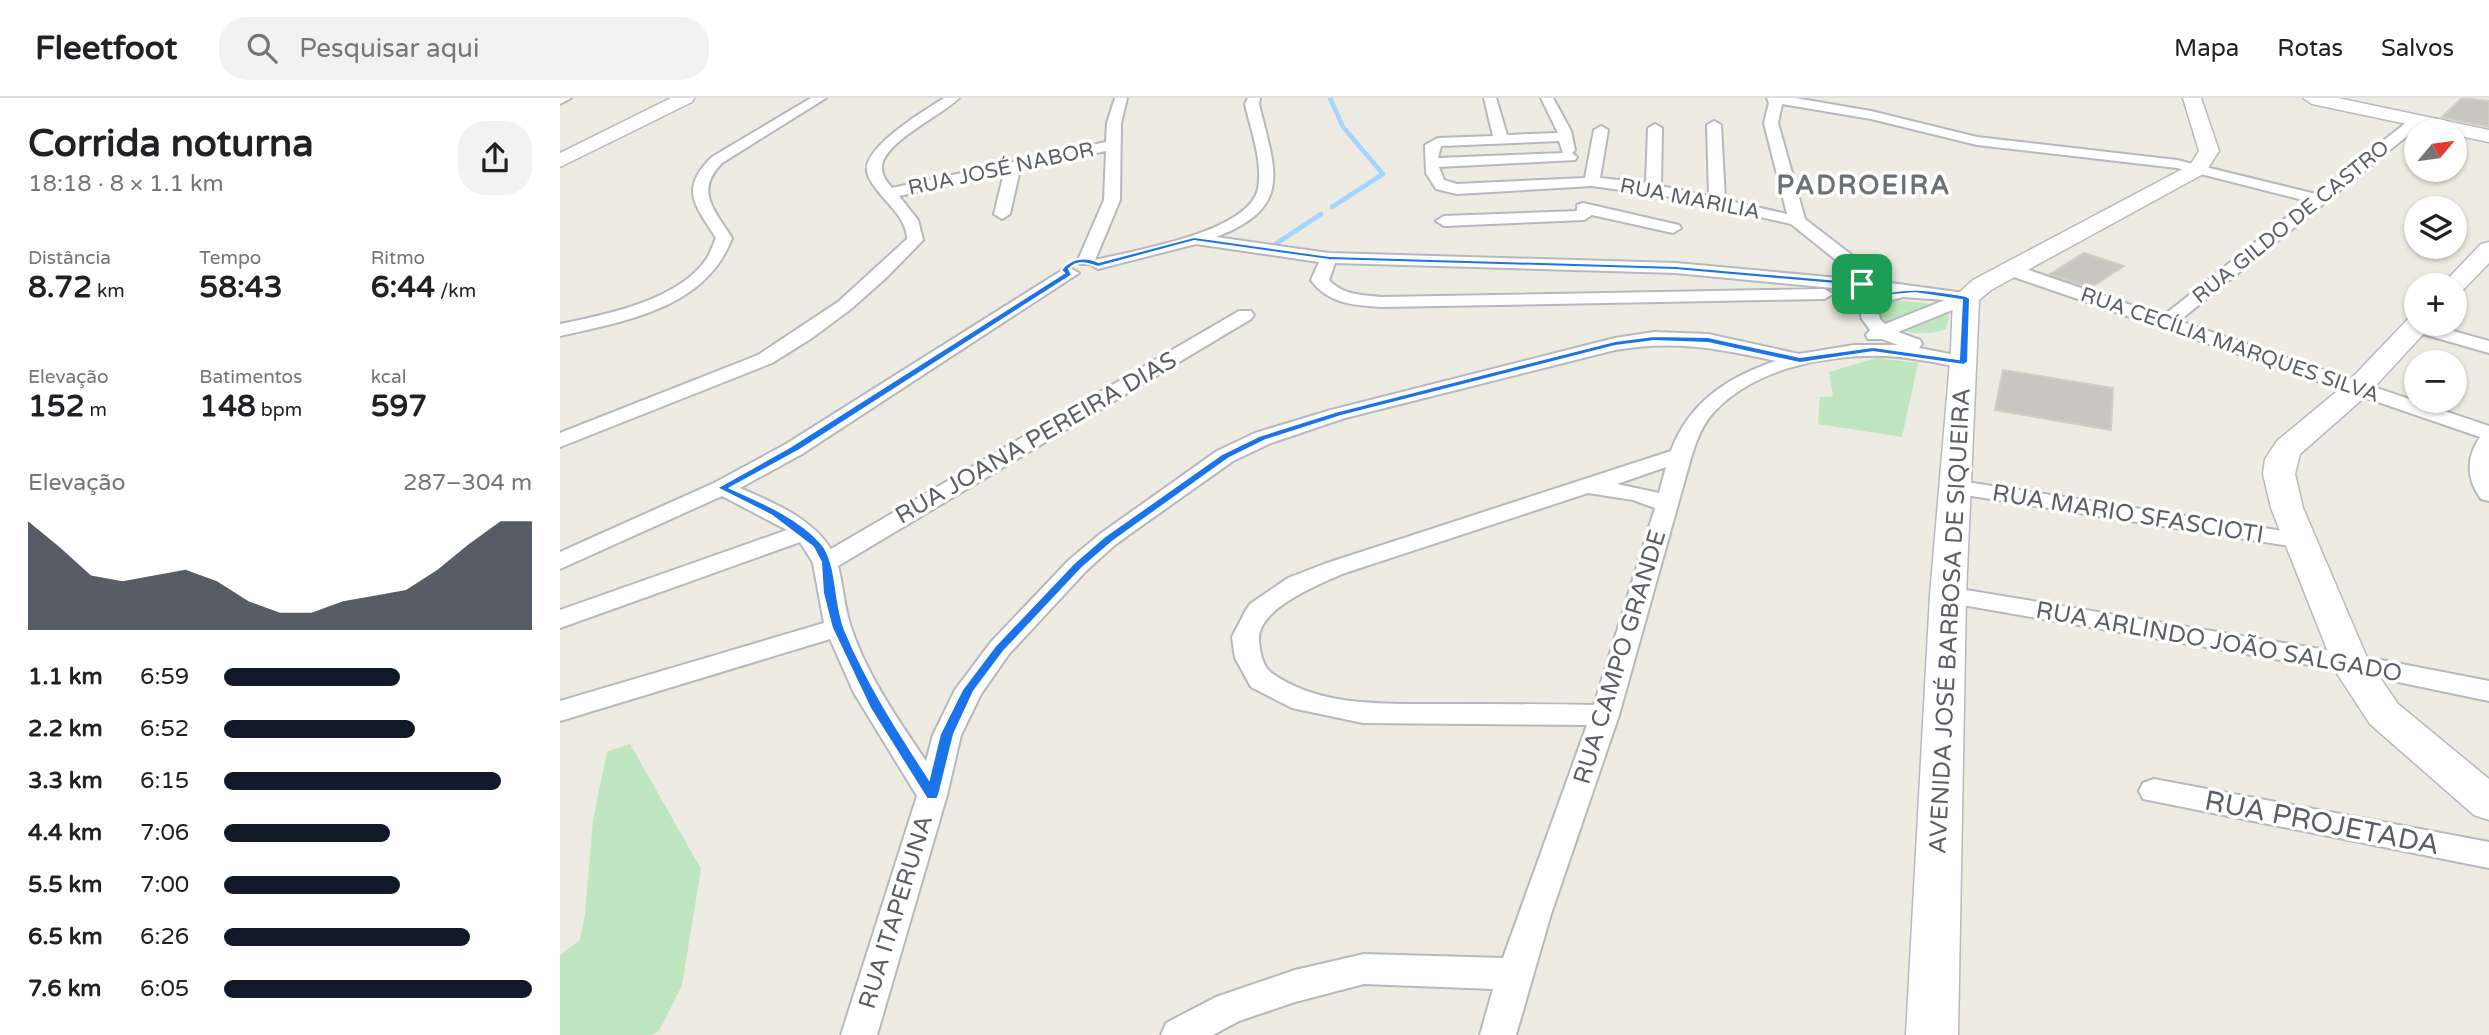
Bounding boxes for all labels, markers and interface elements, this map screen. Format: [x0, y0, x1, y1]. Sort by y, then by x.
search box [219, 17, 709, 80]
text: Fleetfoot [35, 29, 177, 68]
icon: search [243, 29, 281, 67]
text: Pesquisar aqui [299, 33, 479, 64]
text: Mapa [2174, 34, 2239, 63]
text: Rotas [2277, 34, 2343, 63]
text: Salvos [2381, 34, 2454, 63]
north arrow [2404, 119, 2468, 182]
map controls [2404, 119, 2467, 413]
text: Corrida noturna [28, 121, 314, 167]
button: share [458, 121, 532, 195]
street label: RUA GILDO DE CASTRO [2188, 135, 2394, 309]
street label: RUA JOSÉ NABOR [906, 137, 1096, 201]
text: 18:18 · 8 × 1.1 km [28, 170, 224, 198]
district label: PADROEIRA [1777, 170, 1951, 201]
street label: RUA MARILIA [1618, 173, 1762, 225]
button: layers [2404, 196, 2467, 259]
text: Distância [28, 247, 111, 269]
text: Tempo [199, 247, 261, 269]
text: Ritmo [371, 247, 425, 269]
pin [1832, 254, 1892, 314]
icon: arrive [1843, 265, 1881, 303]
text: 8.72 [28, 269, 92, 306]
text: 58:43 [199, 269, 283, 306]
text: 6:44 [371, 269, 435, 306]
button: + [2404, 273, 2467, 336]
text: km [92, 280, 125, 302]
text: /km [435, 280, 476, 302]
street label: RUA CECÍLIA MARQUES SILVA [2077, 282, 2383, 408]
street label: RUA JOANA PEREIRA DIAS [890, 345, 1182, 531]
button: − [2404, 350, 2467, 413]
text: Elevação [28, 366, 109, 388]
text: Batimentos [199, 366, 302, 388]
text: kcal [371, 366, 406, 388]
street label: AVENIDA JOSÉ BARBOSA DE SIQUEIRA [1922, 387, 1977, 855]
text: 152 [28, 388, 85, 425]
text: 148 [199, 388, 256, 425]
text: 597 [371, 388, 427, 425]
text: m [85, 399, 107, 421]
text: bpm [256, 399, 302, 421]
text: Elevação [28, 469, 125, 497]
text: 287–304 m [403, 469, 532, 497]
street label: RUA MARIO SFASCIOTI [1990, 478, 2266, 550]
street label: RUA CAMPO GRANDE [1567, 526, 1673, 788]
street label: RUA ARLINDO JOÃO SALGADO [2034, 595, 2404, 689]
text: 1.1 km [28, 663, 103, 691]
text: 6:59 [140, 663, 189, 691]
text: 2.2 km [28, 715, 103, 743]
text: 6:52 [140, 715, 189, 743]
text: 3.3 km [28, 767, 103, 795]
text: 6:15 [140, 767, 189, 795]
street label: RUA PROJETADA [2202, 784, 2442, 862]
street label: RUA ITAPERUNA [853, 812, 939, 1012]
text: 4.4 km [28, 819, 102, 847]
text: 7:06 [140, 819, 189, 847]
text: 5.5 km [28, 871, 102, 899]
text: 7:00 [140, 871, 189, 899]
text: 6.5 km [28, 923, 103, 951]
text: 6:26 [140, 923, 189, 951]
text: 7.6 km [28, 975, 101, 1003]
text: 6:05 [140, 975, 189, 1003]

